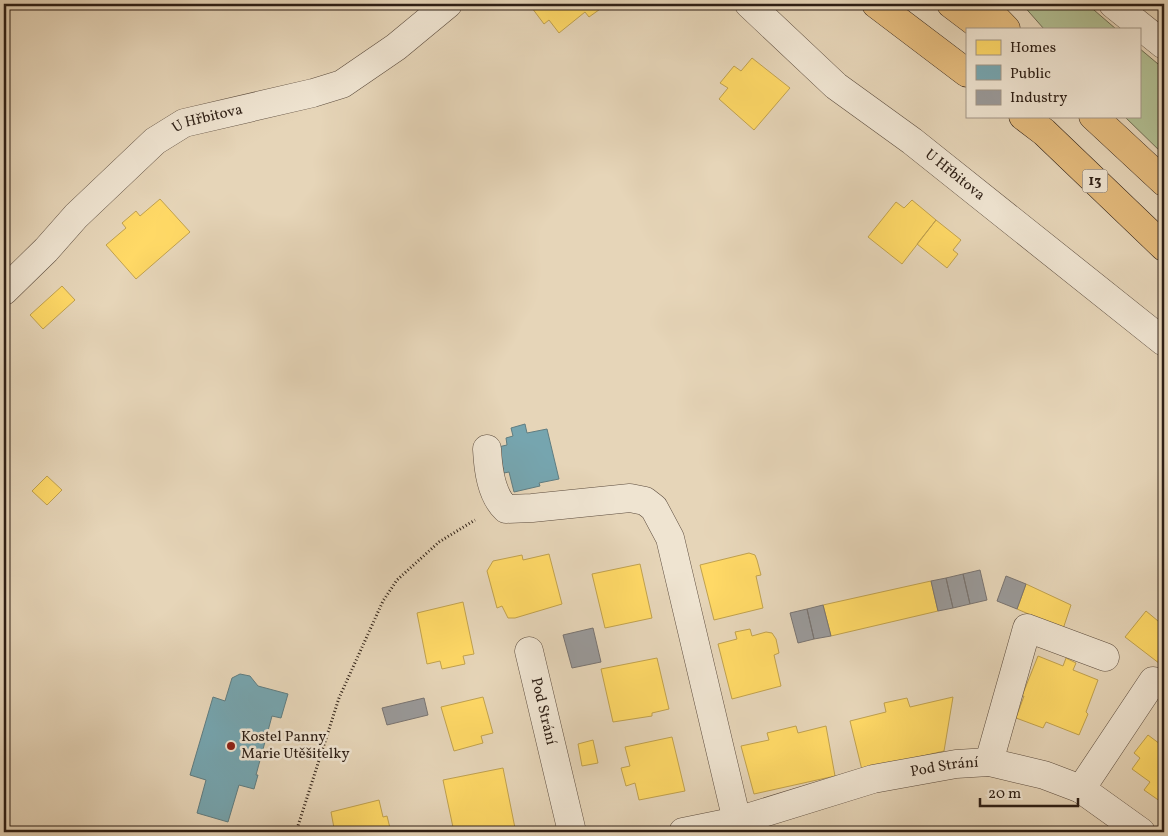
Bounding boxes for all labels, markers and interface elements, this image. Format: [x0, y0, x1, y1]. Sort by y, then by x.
legend [966, 28, 1140, 118]
text: Homes [1010, 38, 1056, 59]
text: Public [1010, 64, 1051, 85]
text: Industry [1010, 88, 1067, 109]
street label: U Hřbitova [168, 99, 245, 138]
street label: U Hřbitova [920, 144, 989, 206]
road number: 13 [1082, 170, 1108, 192]
street label: Pod Strání [525, 675, 562, 748]
place label: Kostel Panny Marie Utěšitelky [241, 727, 350, 765]
marker: Kostel Panny Marie Utěšitelky [225, 740, 237, 752]
street label: Pod Strání [909, 752, 980, 783]
scale bar [980, 776, 1078, 808]
text: 20 m [988, 784, 1021, 805]

